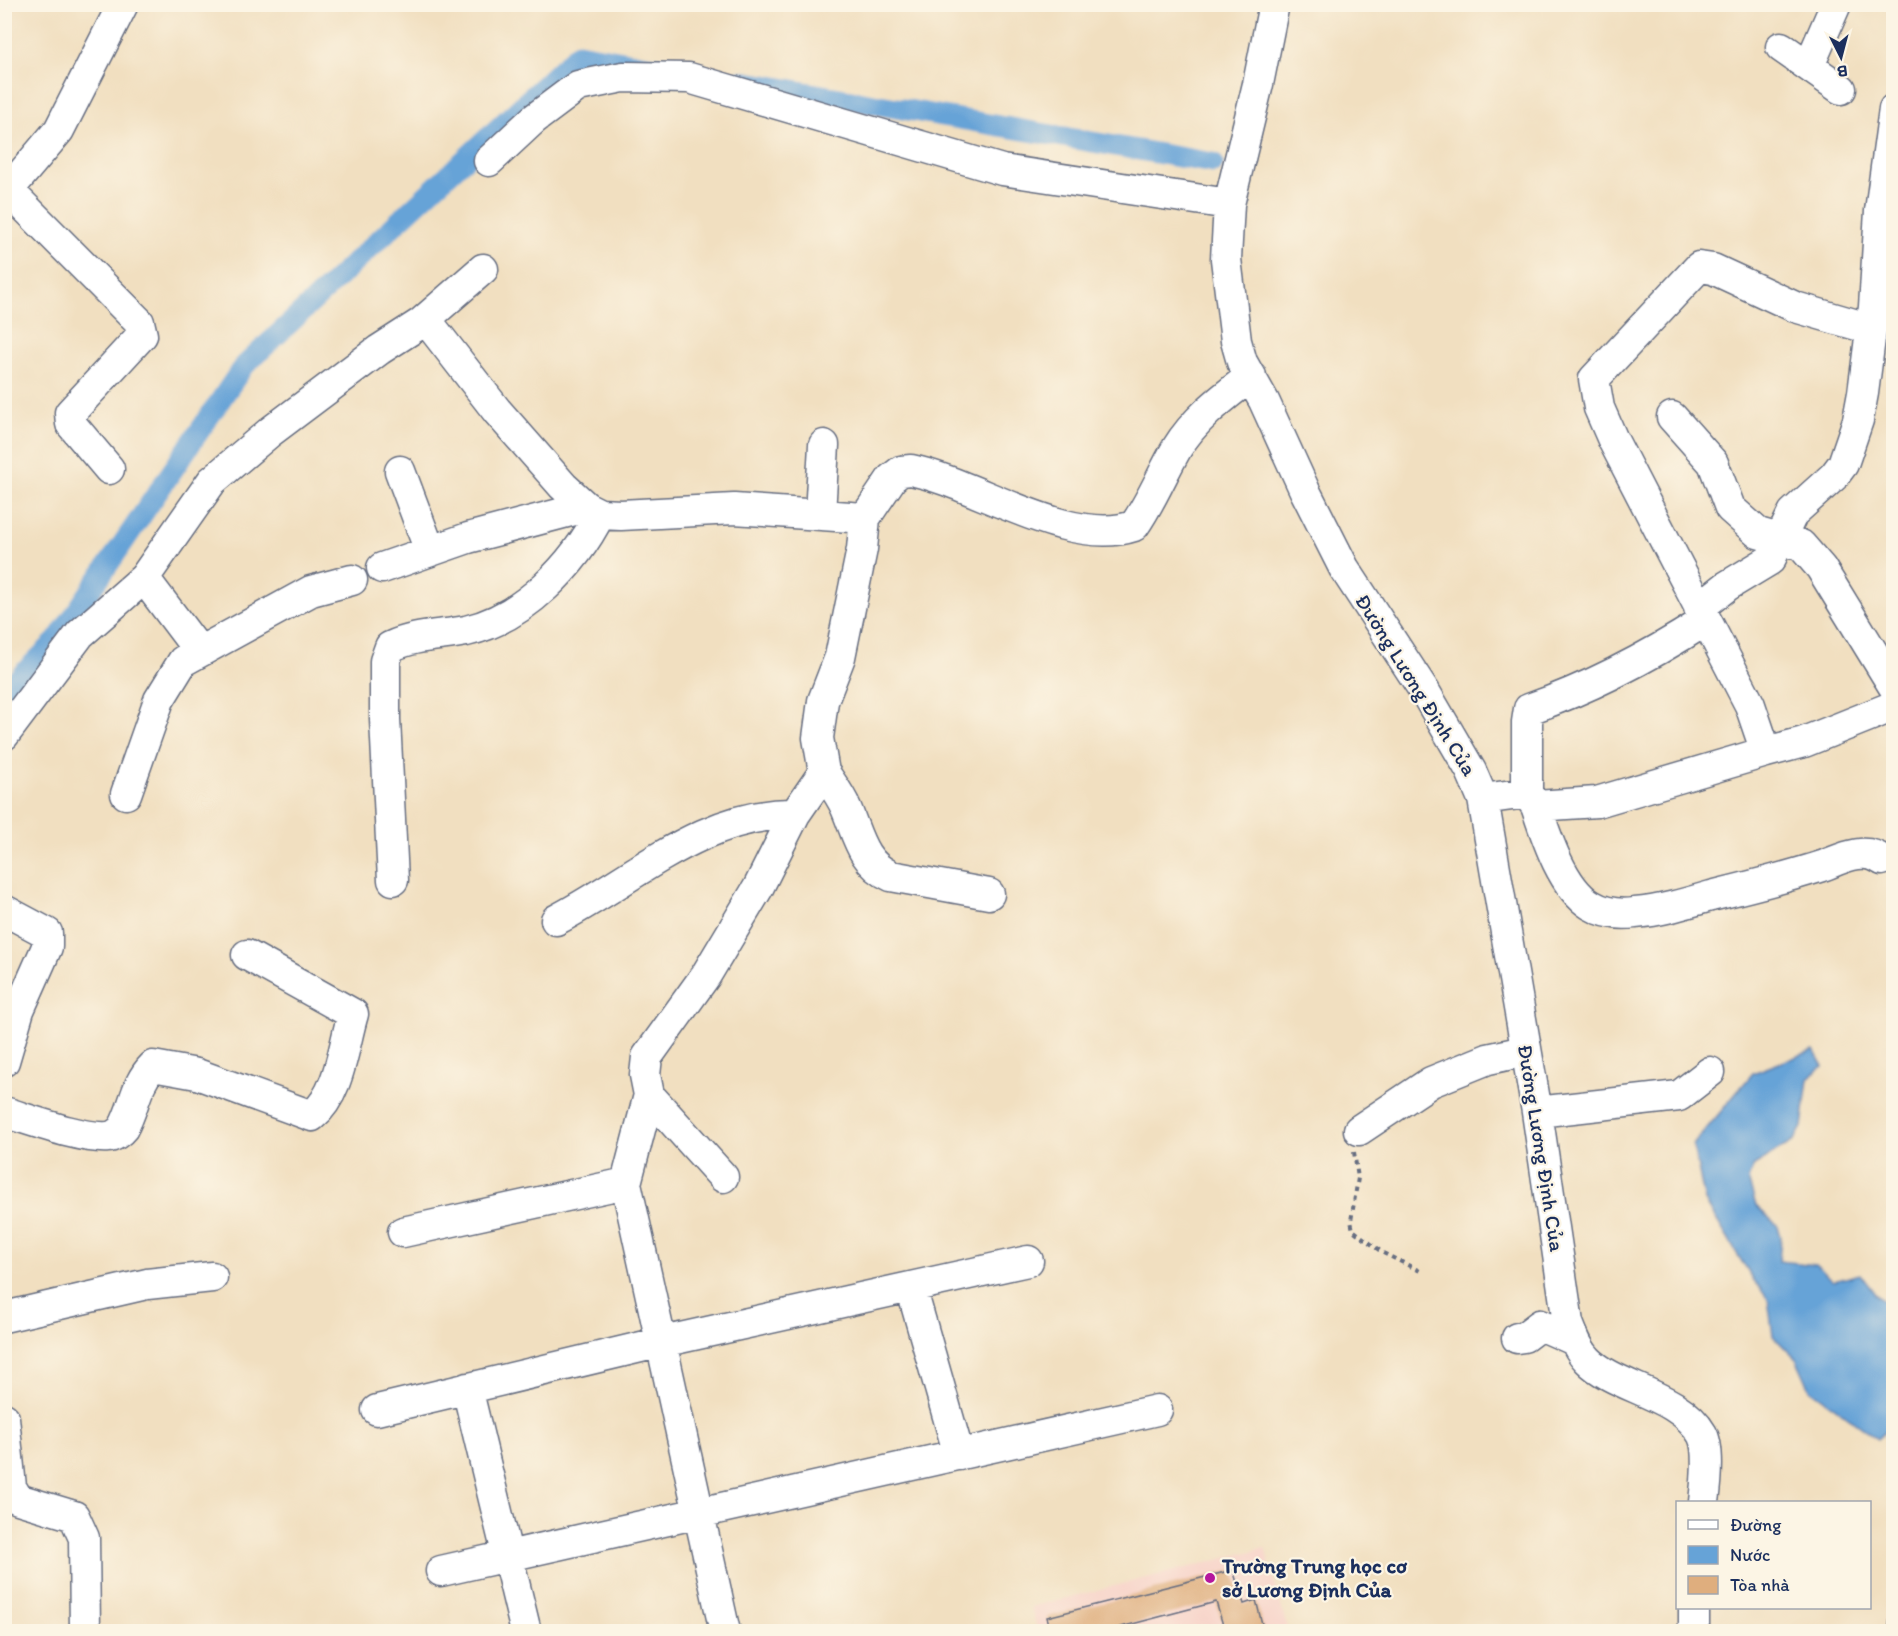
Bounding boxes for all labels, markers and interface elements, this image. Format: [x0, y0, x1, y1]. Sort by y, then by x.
north arrow [1811, 27, 1871, 87]
text: B [1836, 61, 1849, 81]
street label: Đường Lương Định Của [1350, 589, 1483, 780]
street label: Đường Lương Định Của [1513, 1043, 1570, 1253]
legend [1676, 1501, 1871, 1609]
text: Đường [1730, 1514, 1782, 1536]
text: Nước [1730, 1544, 1770, 1566]
place label: Trường Trung học cơ sở Lương Định Của [1221, 1553, 1408, 1603]
marker: Trường Trung học cơ sở Lương Định Của [1203, 1571, 1217, 1585]
text: Tòa nhà [1730, 1574, 1790, 1596]

